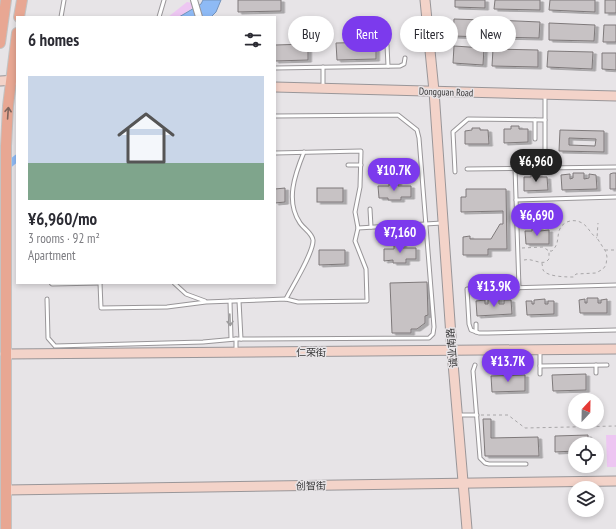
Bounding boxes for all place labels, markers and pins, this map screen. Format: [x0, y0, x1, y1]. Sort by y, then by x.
pin: ¥6,960 [503, 149, 569, 183]
pin: ¥10.7K [361, 158, 427, 192]
pin: ¥6,690 [504, 203, 570, 237]
pin: ¥7,160 [367, 220, 433, 254]
pin: ¥13.9K [461, 274, 527, 308]
pin: ¥13.7K [475, 349, 541, 383]

